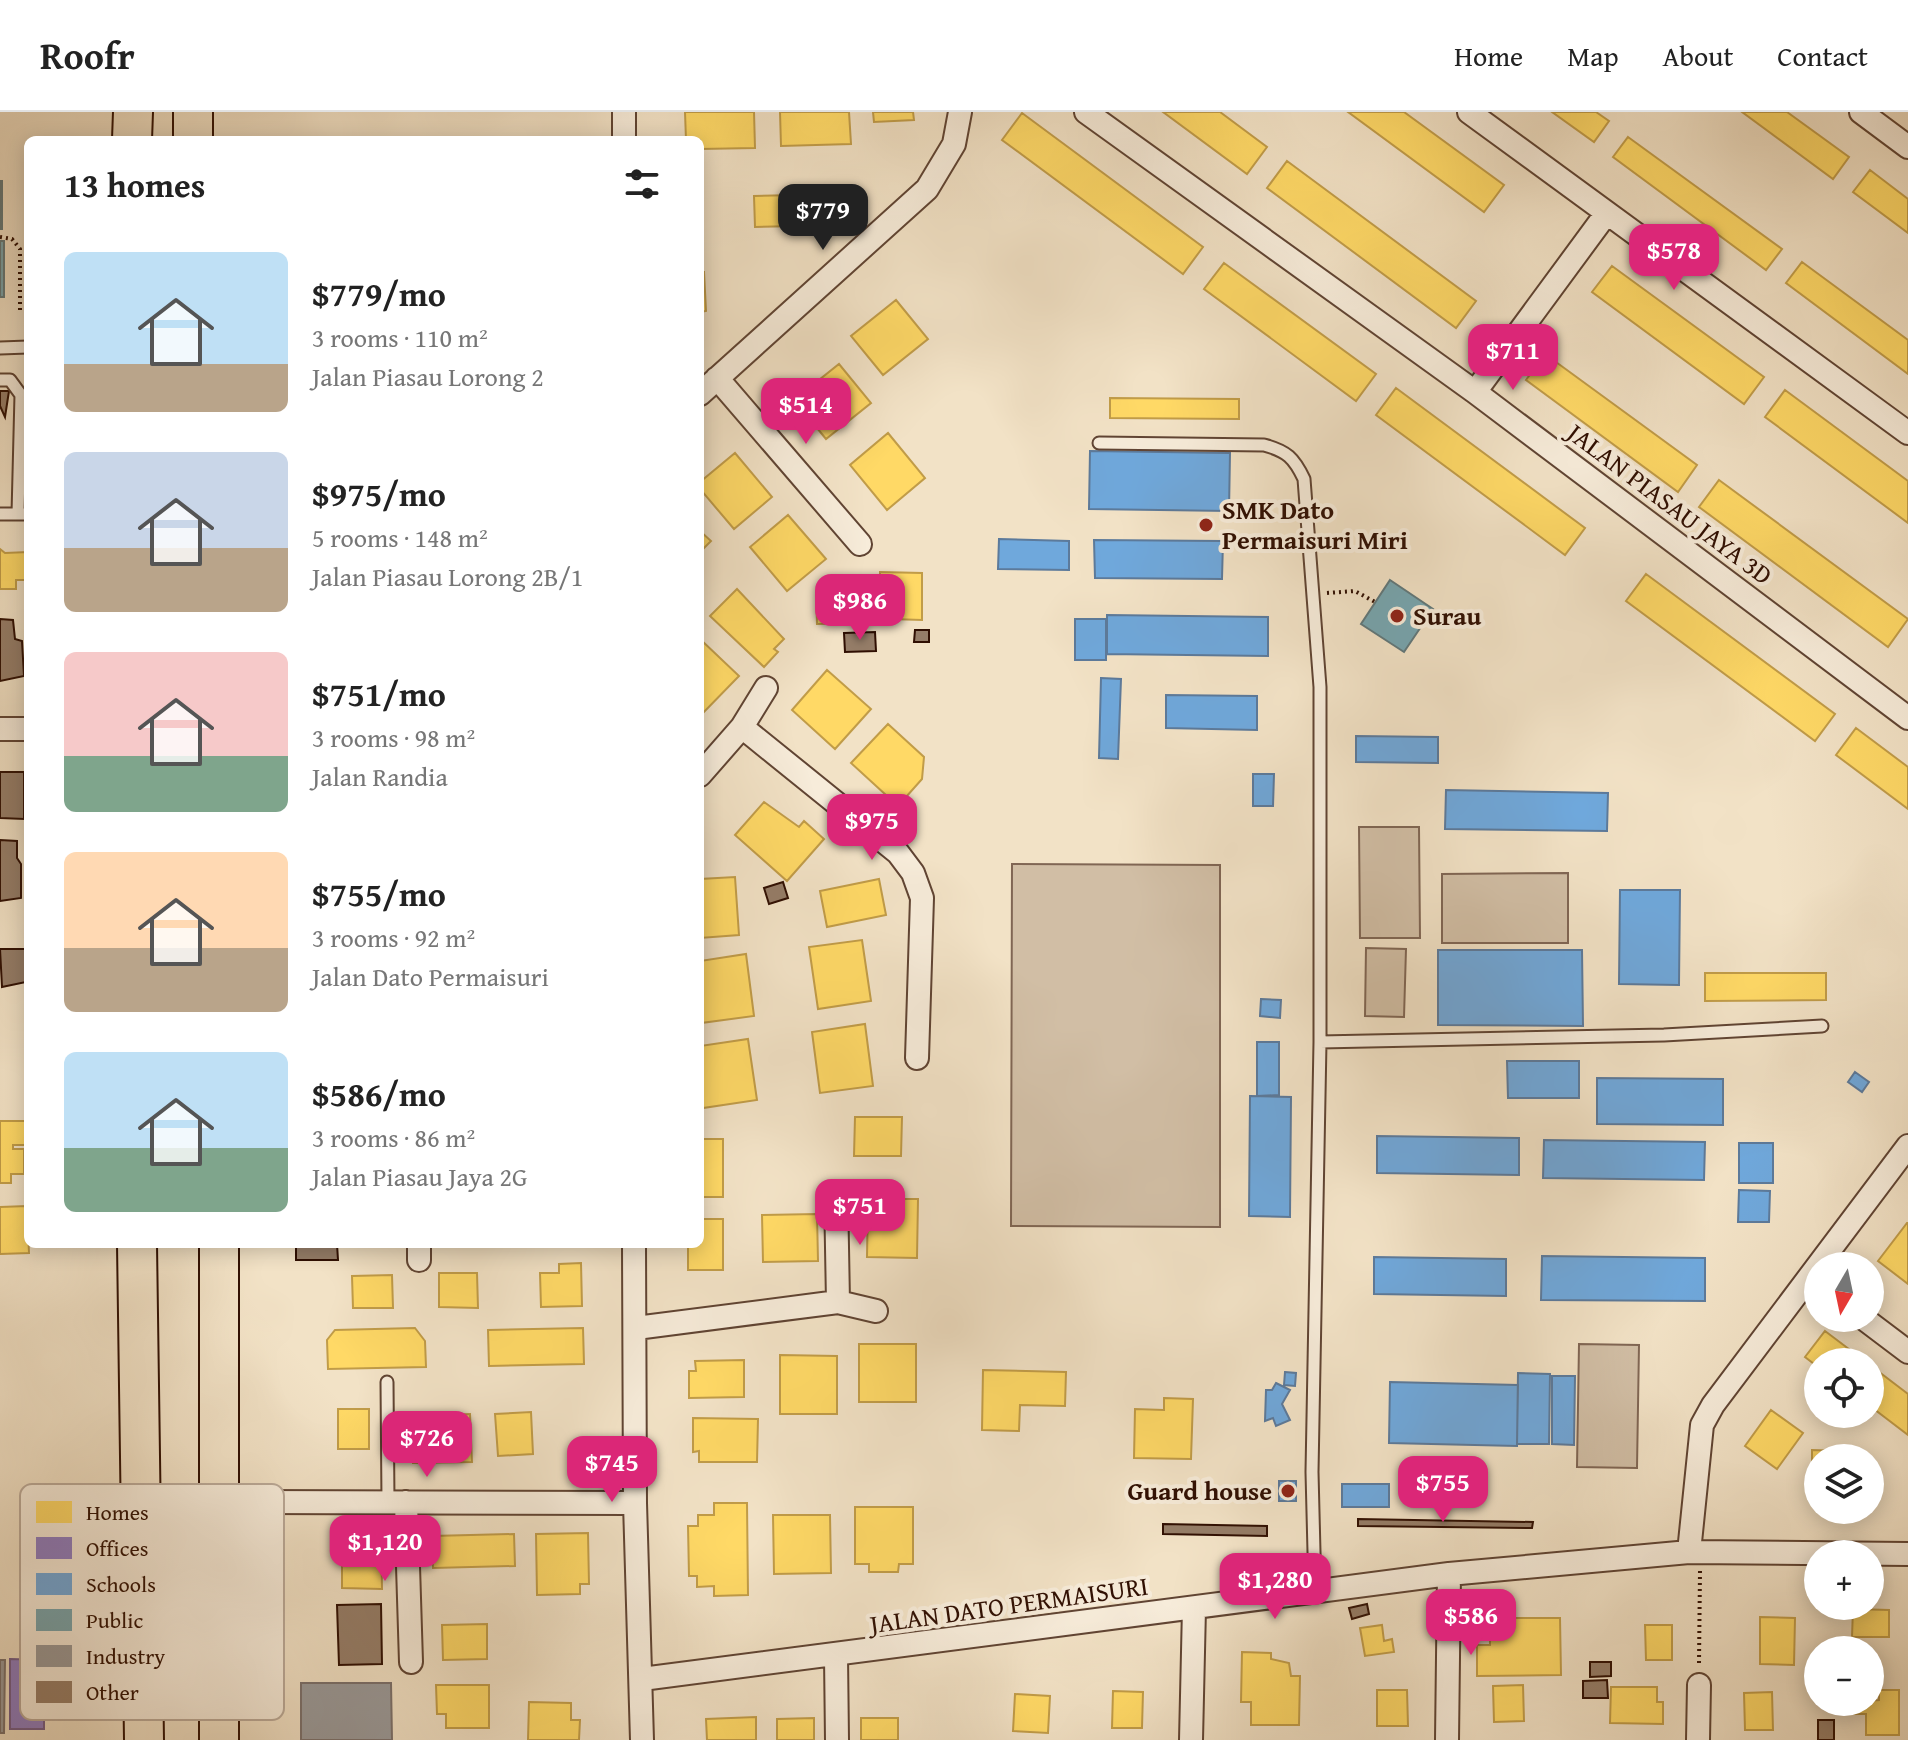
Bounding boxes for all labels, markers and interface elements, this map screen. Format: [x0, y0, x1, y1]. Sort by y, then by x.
text: Roofr [40, 27, 135, 83]
text: Home [1454, 35, 1523, 76]
text: Map [1567, 35, 1619, 76]
text: About [1663, 35, 1733, 76]
text: Contact [1777, 35, 1868, 76]
text: 13 homes [64, 160, 205, 209]
icon: filters [620, 162, 664, 206]
pin: $779 [776, 184, 870, 252]
text: $779 [796, 190, 850, 229]
pin: $578 [1627, 224, 1721, 292]
text: $578 [1647, 230, 1701, 269]
text: $779/mo [312, 269, 446, 318]
icon: home [128, 284, 224, 380]
text: 3 rooms · 110 m² [312, 318, 488, 357]
pin: $711 [1466, 324, 1560, 392]
text: $711 [1486, 330, 1540, 369]
text: Jalan Piasau Lorong 2 [312, 357, 544, 396]
pin: $514 [759, 378, 853, 446]
text: $514 [779, 384, 833, 423]
street label: JALAN PIASAU JAYA 3D [1557, 412, 1781, 594]
text: $975/mo [312, 469, 446, 518]
icon: home [128, 484, 224, 580]
place label: SMK Dato Permaisuri Miri [1222, 490, 1408, 559]
marker: SMK Dato Permaisuri Miri [1197, 516, 1215, 534]
text: 5 rooms · 148 m² [312, 518, 488, 557]
text: Jalan Piasau Lorong 2B/1 [312, 557, 583, 596]
pin: $986 [813, 574, 907, 642]
text: $986 [833, 580, 887, 619]
place label: Surau [1413, 596, 1482, 635]
marker: Surau [1388, 607, 1406, 625]
text: $751/mo [312, 669, 446, 718]
icon: home [128, 684, 224, 780]
text: 3 rooms · 98 m² [312, 718, 475, 757]
text: Jalan Randia [312, 757, 448, 796]
pin: $975 [825, 794, 919, 862]
text: $975 [845, 800, 899, 839]
text: $755/mo [312, 869, 446, 918]
icon: home [128, 884, 224, 980]
text: 3 rooms · 92 m² [312, 918, 475, 957]
text: Jalan Dato Permaisuri [312, 957, 549, 996]
text: $586/mo [312, 1069, 446, 1118]
icon: home [128, 1084, 224, 1180]
text: 3 rooms · 86 m² [312, 1118, 475, 1157]
text: Jalan Piasau Jaya 2G [312, 1157, 527, 1196]
pin: $751 [813, 1179, 907, 1247]
text: $751 [833, 1185, 887, 1224]
north arrow [1804, 1252, 1884, 1332]
map controls [1804, 1252, 1884, 1716]
button: locate [1804, 1348, 1884, 1428]
pin: $726 [380, 1411, 474, 1479]
text: $726 [400, 1417, 454, 1456]
pin: $745 [565, 1436, 659, 1504]
text: $745 [585, 1442, 639, 1481]
button: layers [1804, 1444, 1884, 1524]
pin: $755 [1396, 1456, 1490, 1524]
text: $755 [1416, 1462, 1470, 1501]
place label: Guard house [1128, 1471, 1272, 1510]
marker: Guard house [1279, 1482, 1297, 1500]
legend [20, 1484, 284, 1720]
text: Homes [86, 1496, 149, 1528]
pin: $1,120 [320, 1515, 450, 1583]
text: $1,120 [348, 1521, 422, 1560]
text: Offices [86, 1532, 148, 1564]
button: + [1804, 1540, 1884, 1620]
pin: $1,280 [1210, 1553, 1340, 1621]
text: $1,280 [1238, 1559, 1312, 1598]
street label: JALAN DATO PERMAISURI [864, 1566, 1151, 1644]
text: Schools [86, 1568, 156, 1600]
pin: $586 [1424, 1589, 1518, 1657]
text: $586 [1444, 1595, 1498, 1634]
text: Public [86, 1604, 143, 1636]
button: − [1804, 1636, 1884, 1716]
text: Industry [86, 1640, 165, 1672]
text: Other [86, 1676, 139, 1708]

